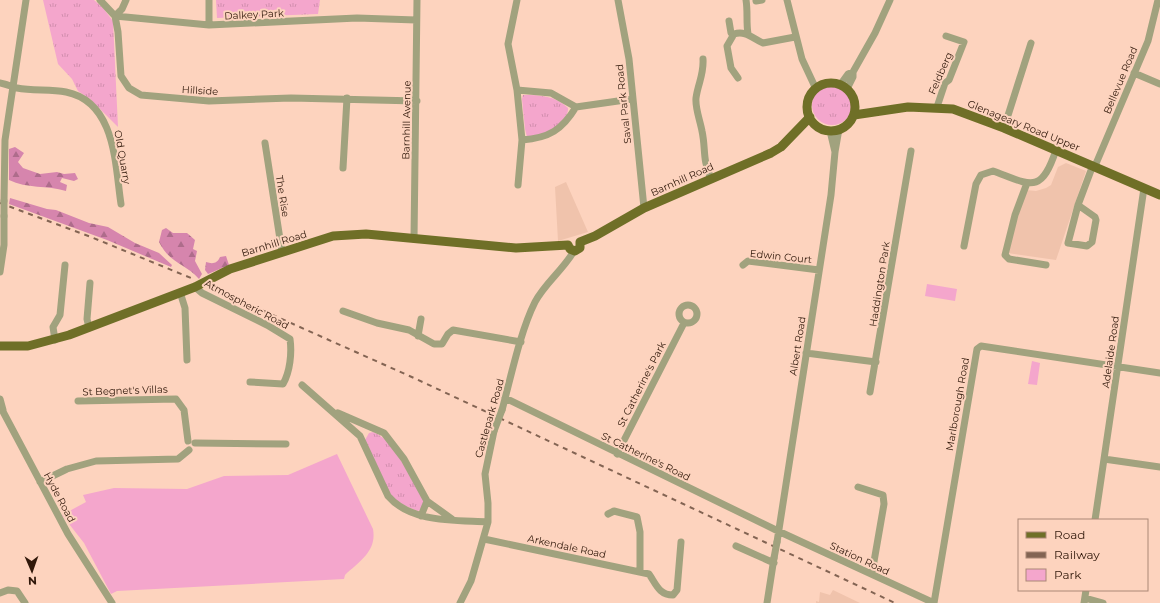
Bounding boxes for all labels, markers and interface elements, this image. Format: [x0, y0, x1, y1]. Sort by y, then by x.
street label: Dalkey Park [224, 6, 284, 23]
street label: Bellevue Road [1100, 45, 1140, 116]
street label: Feldberg [925, 50, 956, 97]
street label: Saval Park Road [613, 63, 634, 144]
street label: Barnhill Avenue [399, 80, 414, 160]
street label: Hillside [181, 83, 219, 98]
street label: Glenageary Road Upper [966, 97, 1082, 154]
street label: Old Quarry [111, 129, 134, 186]
street label: Barnhill Road [649, 160, 716, 199]
street label: The Rise [273, 174, 292, 218]
street label: Barnhill Road [240, 227, 308, 260]
street label: Haddington Park [866, 240, 893, 328]
street label: Edwin Court [749, 247, 813, 266]
street label: Atmospheric Road [202, 277, 291, 332]
street label: Adelaide Road [1099, 315, 1122, 389]
street label: Albert Road [786, 316, 809, 377]
street label: St Catherine's Park [614, 339, 669, 429]
street label: Marlborough Road [943, 356, 972, 452]
street label: Castlepark Road [472, 377, 507, 459]
street label: St Begnet's Villas [82, 383, 168, 398]
street label: St Catherine's Road [599, 429, 692, 484]
street label: Hyde Road [41, 470, 78, 525]
legend [1018, 519, 1148, 591]
text: Road [1054, 527, 1085, 542]
street label: Arkendale Road [526, 532, 607, 561]
street label: Station Road [828, 539, 892, 578]
text: Railway [1054, 547, 1100, 562]
north arrow [12, 551, 52, 591]
text: Park [1054, 567, 1082, 582]
text: N [28, 574, 37, 588]

